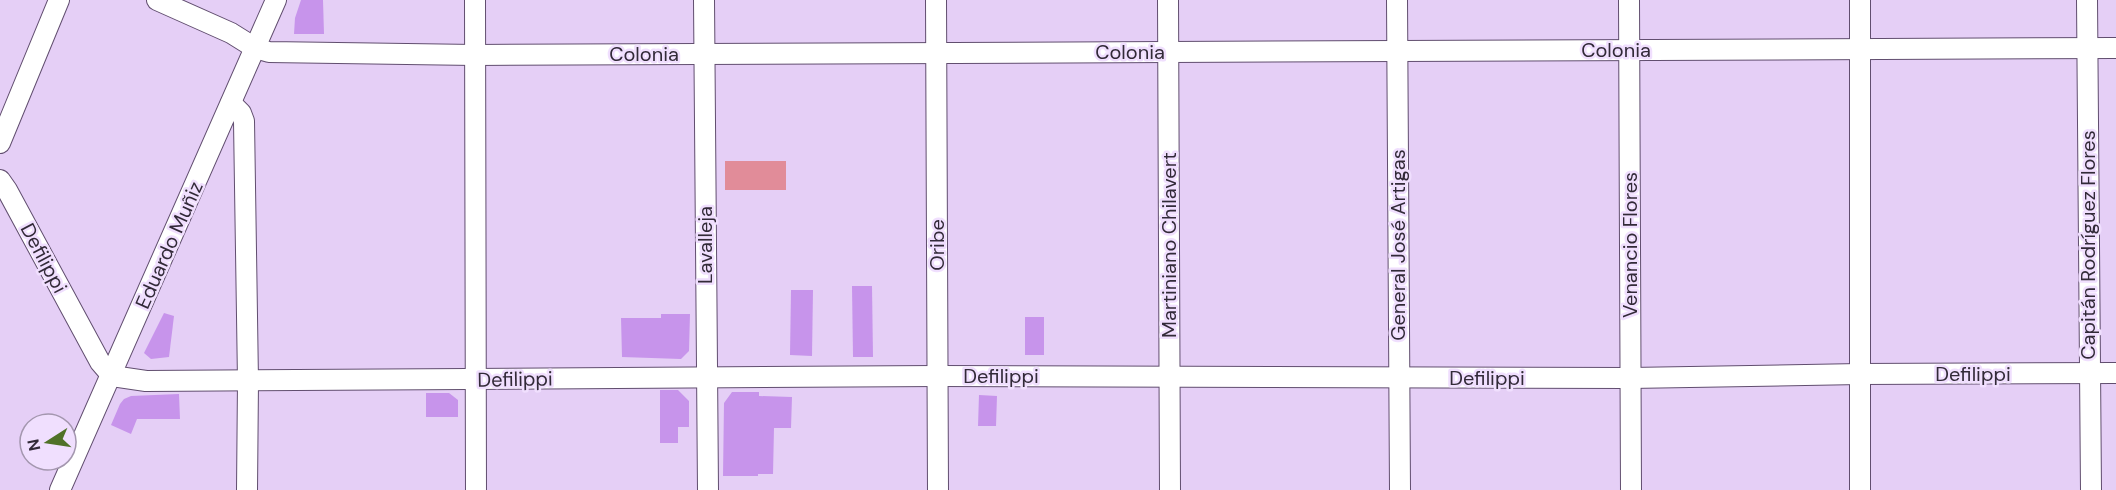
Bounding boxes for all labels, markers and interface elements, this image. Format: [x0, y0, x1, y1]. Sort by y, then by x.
street label: Colonia [1581, 37, 1651, 63]
street label: Colonia [1095, 39, 1165, 65]
street label: Colonia [609, 41, 679, 67]
street label: Capitán Rodríguez Flores [2075, 130, 2101, 360]
street label: General José Artigas [1385, 149, 1411, 341]
street label: Martiniano Chilavert [1156, 152, 1182, 338]
street label: Venancio Flores [1617, 172, 1643, 318]
street label: Eduardo Muñiz [129, 177, 209, 313]
street label: Lavalleja [692, 206, 718, 284]
street label: Defilippi [15, 219, 73, 297]
street label: Oribe [924, 219, 950, 271]
street label: Defilippi [1935, 361, 2011, 387]
street label: Defilippi [963, 363, 1039, 389]
street label: Defilippi [477, 365, 553, 393]
street label: Defilippi [1449, 365, 1525, 391]
north arrow [18, 412, 78, 472]
text: N [22, 437, 45, 453]

